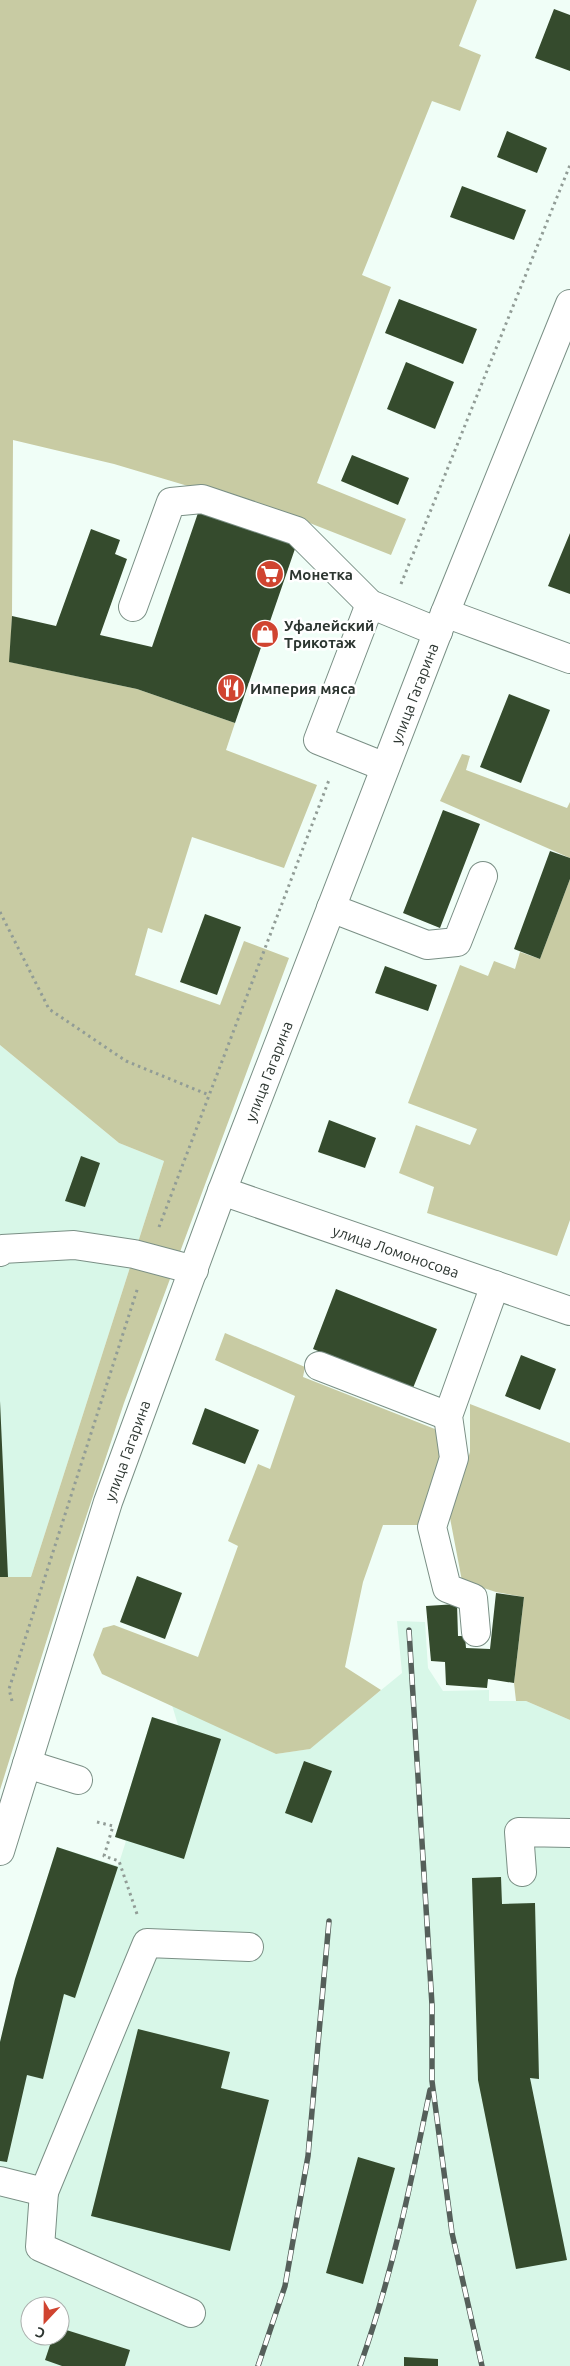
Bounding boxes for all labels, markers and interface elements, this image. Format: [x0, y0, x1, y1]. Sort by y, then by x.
supermarket icon: Монетка [255, 559, 285, 589]
place label: Монетка [289, 566, 353, 583]
place label: Уфалейский Трикотаж [284, 617, 374, 651]
shop icon: Уфалейский Трикотаж [250, 619, 280, 649]
street label: улица Гагарина [387, 641, 441, 746]
restaurant icon: Империя мяса [216, 673, 246, 703]
place label: Империя мяса [250, 680, 356, 697]
street label: улица Гагарина [241, 1019, 295, 1124]
street label: улица Ломоносова [330, 1221, 461, 1281]
street label: улица Гагарина [101, 1398, 153, 1504]
north arrow [20, 2296, 70, 2346]
text: С [33, 2324, 47, 2342]

